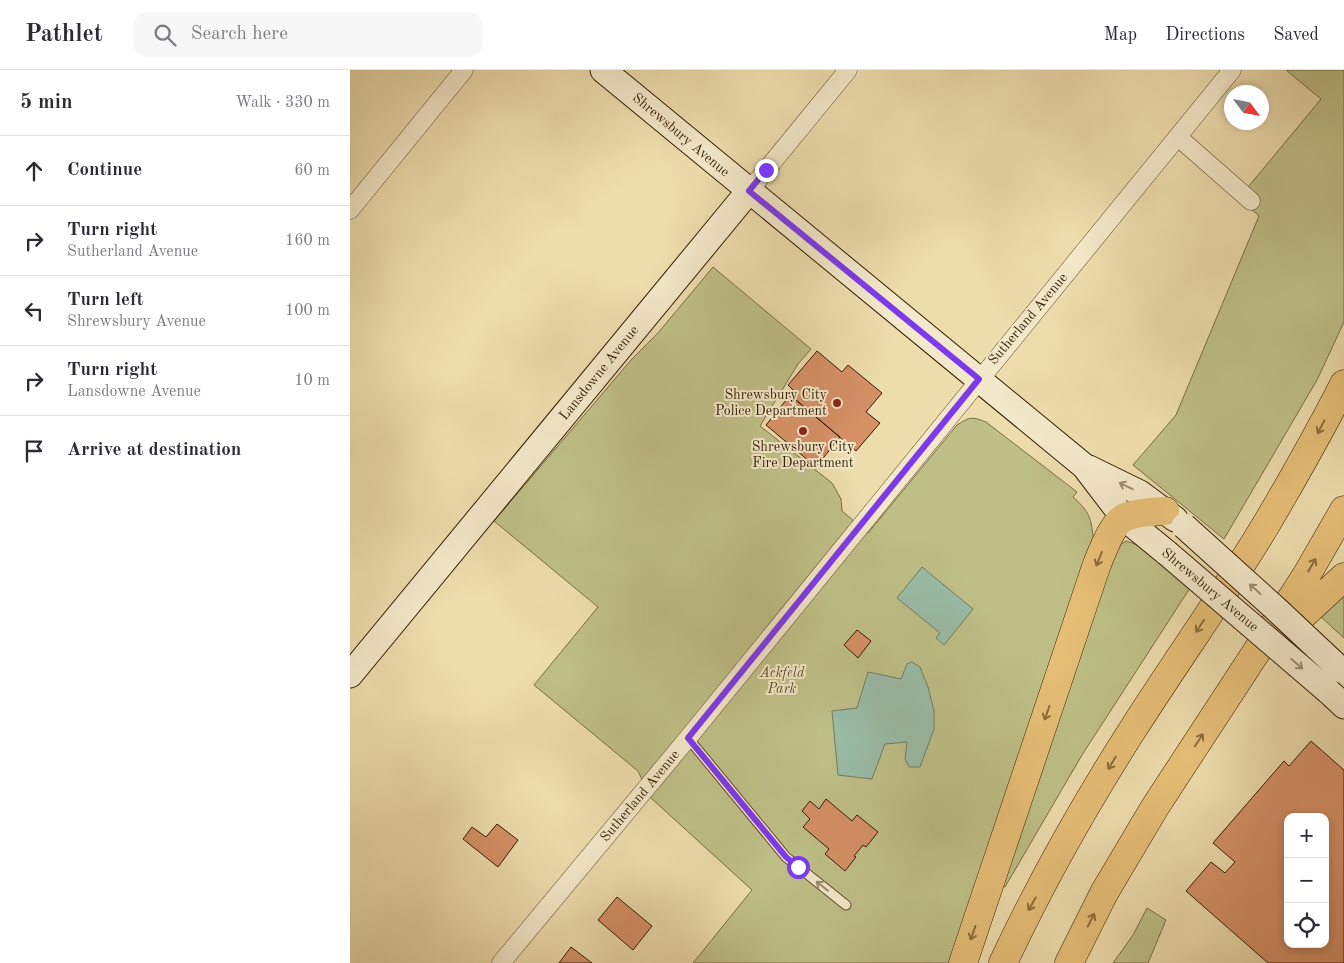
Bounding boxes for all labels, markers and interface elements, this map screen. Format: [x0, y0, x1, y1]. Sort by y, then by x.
search box [133, 12, 483, 57]
icon: search [151, 21, 179, 49]
text: Pathlet [25, 23, 103, 47]
text: Search here [191, 25, 288, 44]
text: Map [1104, 26, 1137, 44]
text: Directions [1165, 26, 1245, 44]
text: Saved [1273, 26, 1319, 44]
north arrow [1224, 85, 1269, 130]
street label: Shrewsbury Avenue [630, 91, 732, 179]
text: 5 min [20, 92, 73, 113]
text: Walk · 330 m [235, 95, 330, 111]
icon: ahead [20, 157, 48, 185]
route end [755, 159, 778, 182]
text: Continue [67, 161, 142, 180]
text: 60 m [294, 163, 330, 179]
text: Turn right [67, 221, 157, 240]
icon: right [20, 227, 48, 255]
text: 160 m [285, 233, 330, 249]
text: Sutherland Avenue [67, 244, 198, 260]
street label: Sutherland Avenue [986, 271, 1070, 367]
text: Turn left [67, 291, 144, 310]
icon: left [20, 297, 48, 325]
text: 100 m [285, 303, 330, 319]
text: Shrewsbury Avenue [67, 314, 206, 330]
street label: Lansdowne Avenue [557, 323, 641, 423]
text: Turn right [67, 361, 157, 380]
icon: right [20, 367, 48, 395]
text: 10 m [294, 373, 330, 389]
text: Lansdowne Avenue [67, 384, 201, 400]
place label: Shrewsbury City Police Department [715, 388, 828, 418]
marker: Shrewsbury City Police Department [831, 397, 843, 409]
one-way arrow [1316, 420, 1326, 434]
marker: Shrewsbury City Fire Department [797, 425, 809, 437]
icon: arrive [20, 437, 48, 465]
place label: Shrewsbury City Fire Department [752, 440, 855, 470]
text: Arrive at destination [67, 441, 241, 460]
one-way arrow [1119, 481, 1134, 490]
street label: Shrewsbury Avenue [1159, 546, 1261, 634]
one-way arrow [1094, 551, 1104, 566]
one-way arrow [1308, 558, 1317, 573]
one-way arrow [1248, 583, 1261, 595]
one-way arrow [1195, 619, 1206, 633]
one-way arrow [1290, 658, 1303, 670]
park label: Ackfeld Park [759, 666, 805, 696]
one-way arrow [1042, 705, 1051, 720]
one-way arrow [1194, 733, 1204, 747]
street label: Sutherland Avenue [598, 748, 682, 844]
one-way arrow [1107, 755, 1117, 769]
map controls [1284, 813, 1329, 948]
button: + [1284, 813, 1329, 858]
route start [787, 856, 810, 879]
button: − [1284, 858, 1329, 903]
one-way arrow [815, 881, 829, 891]
one-way arrow [1027, 896, 1037, 911]
button: locate [1284, 903, 1329, 948]
one-way arrow [1086, 912, 1096, 927]
one-way arrow [967, 925, 977, 941]

